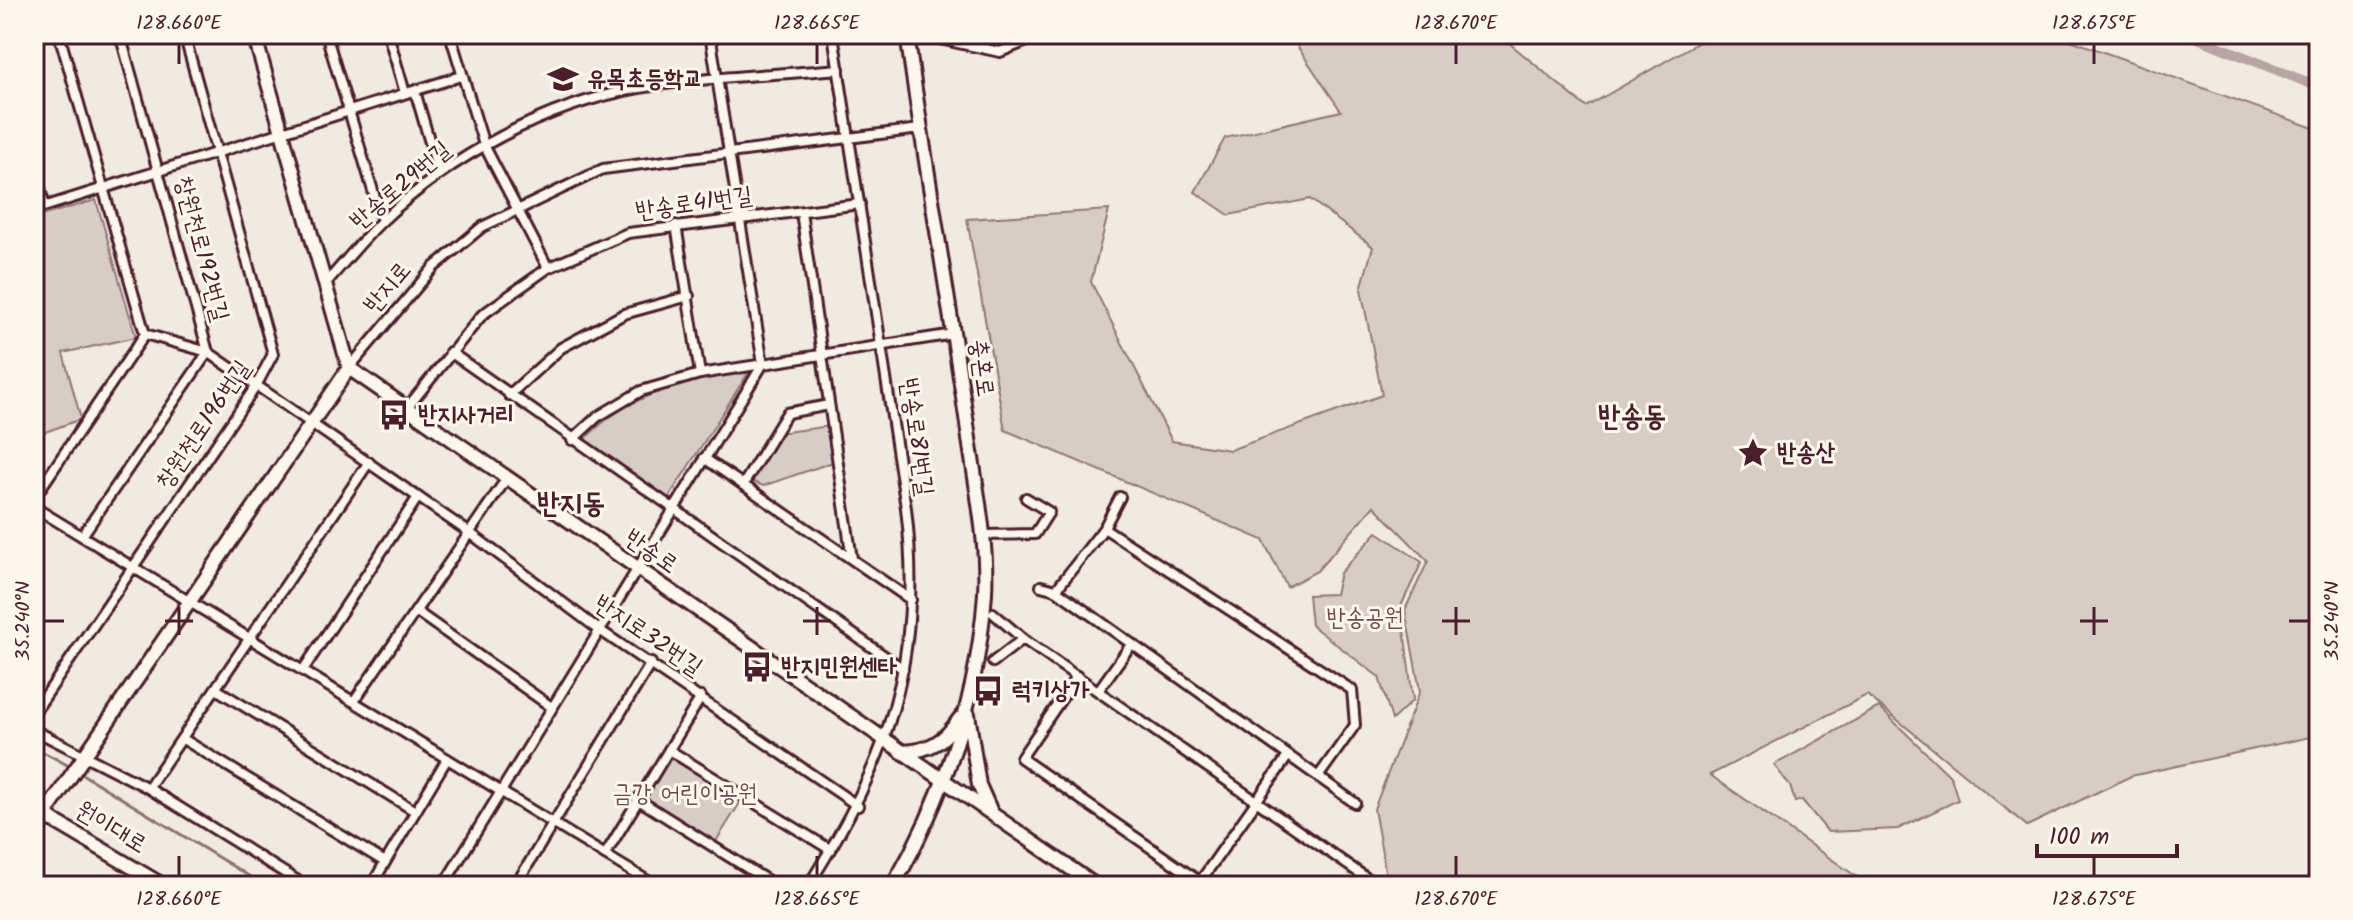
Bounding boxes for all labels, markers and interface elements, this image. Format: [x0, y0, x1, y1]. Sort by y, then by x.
text: 128.660°E [136, 8, 223, 40]
text: 128.665°E [774, 8, 861, 40]
text: 128.670°E [1414, 8, 1499, 40]
text: 128.675°E [2052, 8, 2137, 40]
place label: 유목초등학교 [587, 60, 703, 99]
school or university icon: 유목초등학교 [546, 62, 580, 96]
street label: 반송로29번길 [342, 132, 460, 240]
street label: 창원천로192번길 [163, 172, 239, 326]
street label: 반송로41번길 [633, 177, 755, 231]
street label: 반지로 [354, 253, 422, 323]
street label: 충혼로 [958, 337, 1004, 399]
street label: 창원천로196번길 [146, 353, 262, 497]
street label: 반송로81번길 [888, 376, 944, 498]
district label: 반송동 [1598, 395, 1666, 440]
place label: 반지사거리 [418, 396, 515, 435]
bus stop icon: 반지사거리 [377, 398, 411, 432]
place label: 반송산 [1777, 434, 1836, 473]
place icon: 반송산 [1736, 436, 1770, 470]
district label: 반지동 [537, 482, 605, 527]
street label: 반송로 [616, 519, 686, 585]
text: 35.240°N [8, 581, 40, 661]
text: 35.240°N [2317, 581, 2349, 661]
street label: 반지로32번길 [586, 585, 710, 687]
park label: 반송공원 [1326, 599, 1404, 638]
place label: 반지민원센타 [781, 648, 898, 687]
bus stop icon: 반지민원센타 [740, 650, 774, 684]
place label: 럭키상가 [1012, 672, 1090, 711]
bus stop icon: 럭키상가 [971, 674, 1005, 708]
park label: 금강 어린이공원 [613, 775, 757, 814]
street label: 원이대로 [68, 791, 154, 865]
scale bar [2037, 808, 2177, 858]
text: 100 m [2049, 818, 2109, 857]
text: 128.660°E [136, 884, 223, 916]
text: 128.665°E [774, 884, 861, 916]
text: 128.670°E [1414, 884, 1499, 916]
text: 128.675°E [2052, 884, 2137, 916]

